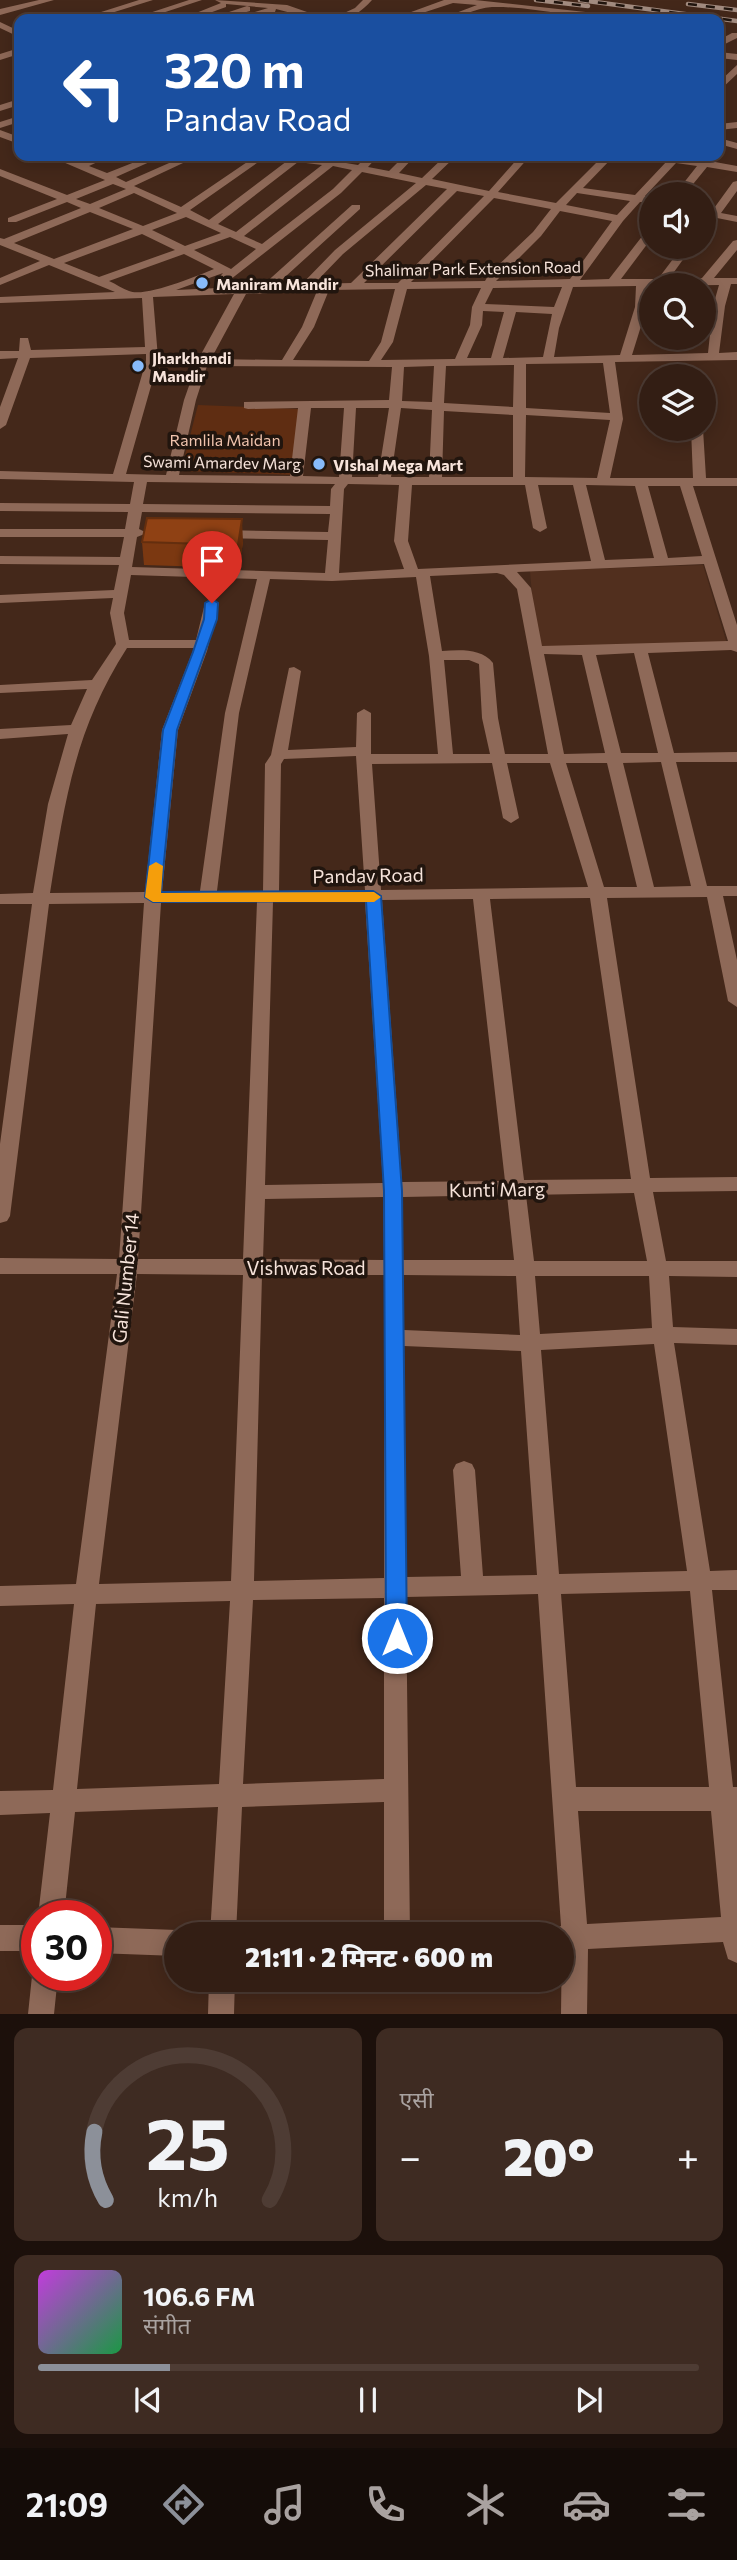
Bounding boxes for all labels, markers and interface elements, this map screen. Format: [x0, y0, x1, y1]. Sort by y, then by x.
text: 320 m [164, 38, 305, 98]
icon: left [49, 42, 140, 133]
text: Pandav Road [164, 98, 351, 138]
map controls [639, 182, 716, 441]
button: sound [639, 182, 716, 259]
street label: Shalimar Park Extension Road [365, 257, 581, 279]
button: search [639, 273, 716, 350]
place label: Maniram Mandir [216, 274, 339, 293]
marker: Maniram Mandir [194, 275, 210, 291]
place label: Jharkhandi Mandir [152, 348, 231, 385]
marker: Jharkhandi Mandir [130, 358, 146, 374]
button: layers [639, 364, 716, 441]
park label: Ramlila Maidan [169, 430, 281, 449]
street label: Swami Amardev Marg [143, 451, 301, 473]
place label: VIshal Mega Mart [333, 455, 463, 474]
marker: VIshal Mega Mart [311, 456, 327, 472]
pin [182, 531, 242, 603]
icon: arrive [193, 542, 231, 580]
street label: Pandav Road [312, 863, 424, 887]
street label: Kunti Marg [449, 1177, 545, 1201]
street label: Gali Number 14 [107, 1212, 143, 1344]
street label: Vishwas Road [247, 1256, 365, 1279]
position arrow [360, 1601, 434, 1675]
speed limit sign: 30 [21, 1900, 112, 1991]
text: 21:11 · 2 मिनट · 600 m [245, 1941, 493, 1972]
text: एसी [400, 2085, 434, 2113]
text: 25 [146, 2097, 230, 2186]
text: 20° [503, 2123, 595, 2187]
text: − [400, 2132, 421, 2179]
text: + [677, 2132, 699, 2179]
text: km/h [157, 2182, 218, 2212]
text: 106.6 FM [143, 2280, 255, 2311]
text: संगीत [143, 2311, 191, 2339]
icon: previous [129, 2381, 167, 2419]
icon: pause [349, 2381, 387, 2419]
icon: next [570, 2381, 608, 2419]
icon: directions [159, 2480, 208, 2529]
icon: music [260, 2480, 309, 2529]
icon: phone [361, 2480, 410, 2529]
icon: climate [461, 2480, 510, 2529]
icon: car [562, 2480, 611, 2529]
icon: filters [662, 2480, 711, 2529]
text: 21:09 [26, 2484, 108, 2524]

